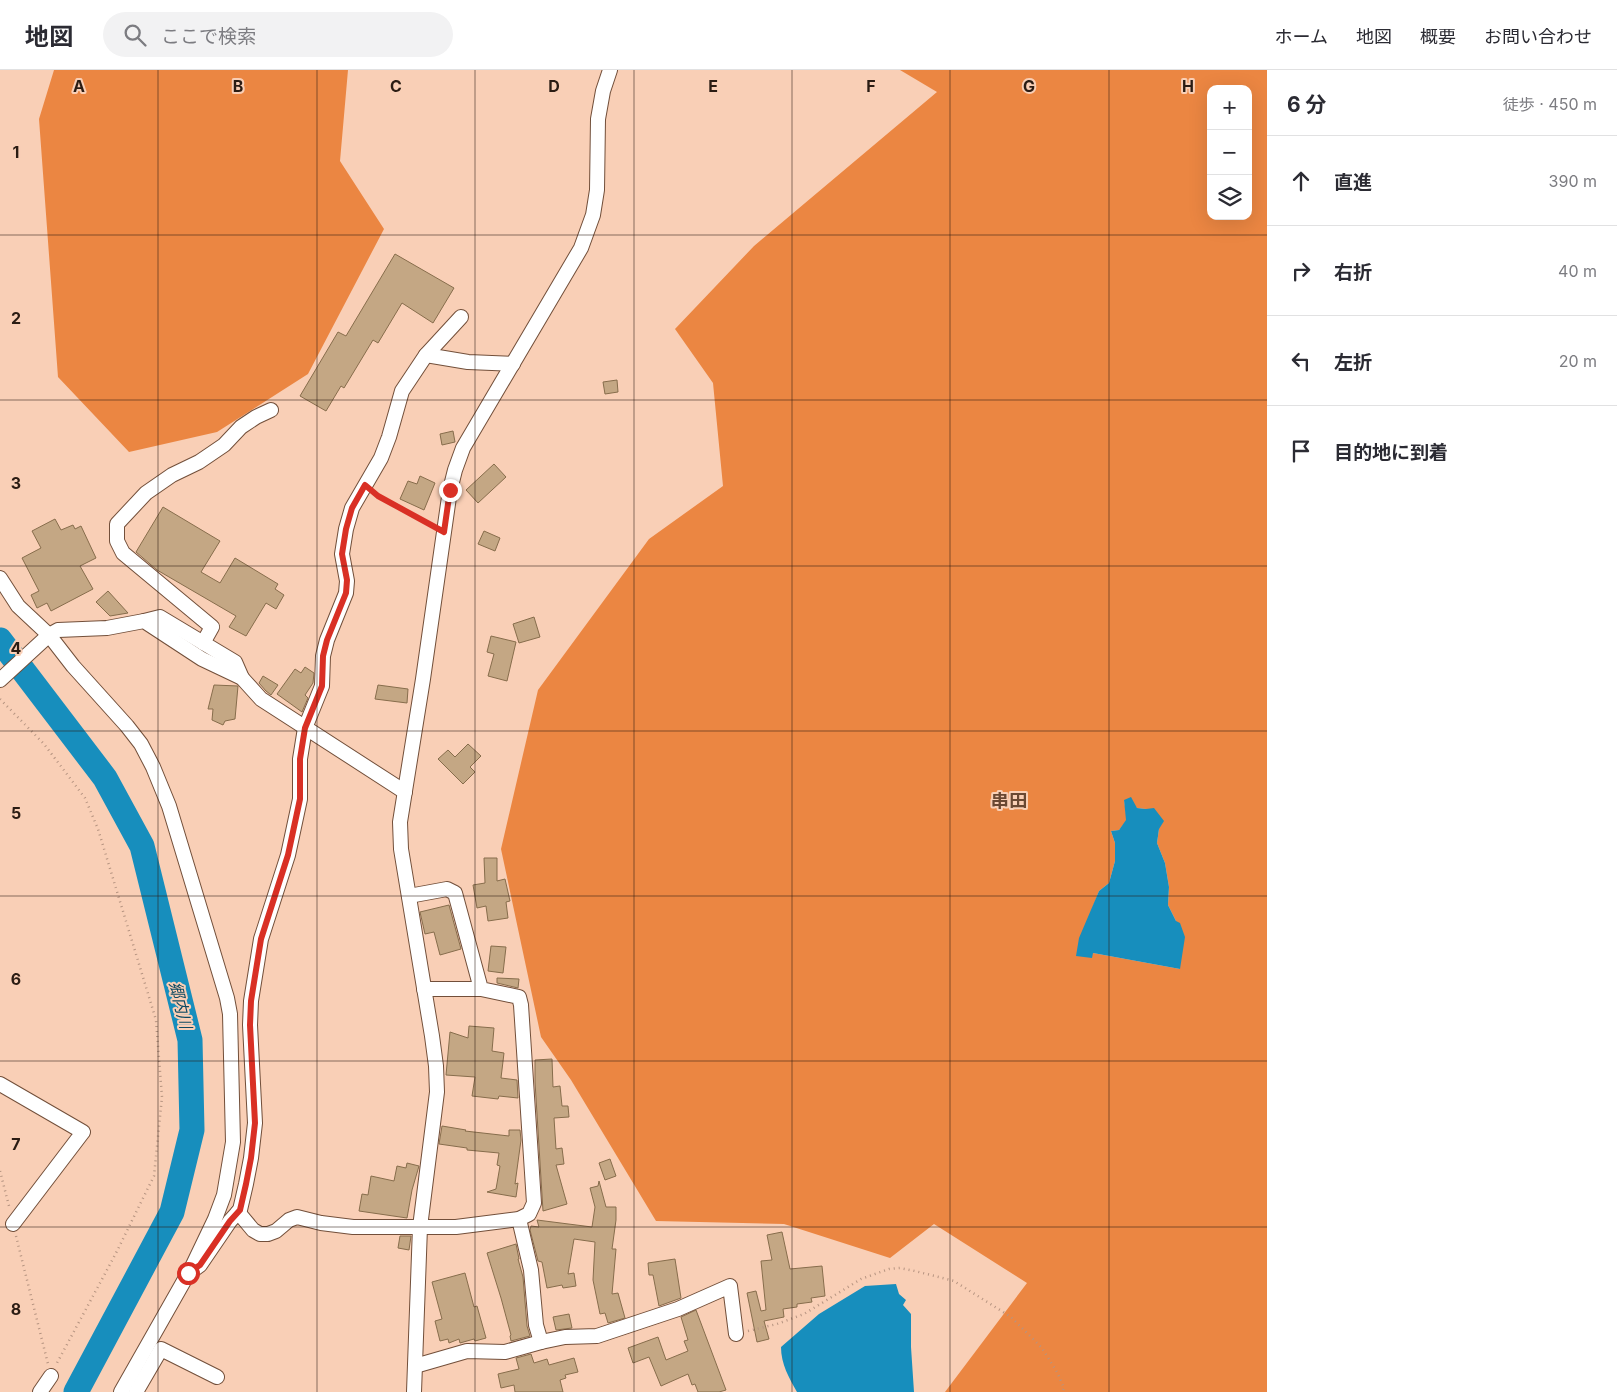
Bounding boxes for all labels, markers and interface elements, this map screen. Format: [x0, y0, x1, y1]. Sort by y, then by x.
search box [103, 12, 453, 57]
icon: search [121, 21, 149, 49]
text: 地図 [25, 22, 73, 51]
text: ここで検索 [161, 25, 256, 48]
text: ホーム [1275, 26, 1328, 47]
text: 地図 [1356, 26, 1392, 47]
text: 概要 [1420, 26, 1456, 47]
text: お問い合わせ [1484, 26, 1592, 47]
text: A [73, 76, 85, 96]
text: B [233, 76, 243, 96]
text: C [390, 76, 402, 96]
text: D [548, 76, 560, 96]
text: E [708, 76, 718, 96]
text: F [866, 76, 876, 96]
text: G [1023, 76, 1035, 96]
text: H [1182, 76, 1194, 96]
map controls [1207, 85, 1252, 220]
button: + [1207, 85, 1252, 130]
text: 6 分 [1287, 92, 1327, 117]
text: 徒歩 · 450 m [1503, 94, 1597, 114]
button: − [1207, 130, 1252, 175]
text: 1 [13, 142, 19, 162]
icon: ahead [1287, 167, 1315, 195]
text: 直進 [1334, 171, 1372, 194]
text: 390 m [1549, 171, 1597, 191]
button: layers [1207, 175, 1252, 220]
icon: right [1287, 257, 1315, 285]
text: 右折 [1334, 261, 1372, 284]
text: 40 m [1558, 261, 1597, 281]
text: 2 [11, 308, 21, 328]
icon: left [1287, 347, 1315, 375]
text: 左折 [1334, 351, 1372, 374]
text: 20 m [1559, 351, 1597, 371]
icon: arrive [1287, 437, 1315, 465]
text: 目的地に到着 [1334, 441, 1448, 464]
text: 3 [11, 473, 21, 493]
route end [439, 479, 462, 502]
text: 4 [11, 638, 22, 658]
district label: 串田 [991, 790, 1027, 811]
text: 5 [11, 803, 21, 823]
text: 6 [11, 969, 21, 989]
water label: 郷内川 [165, 979, 197, 1033]
text: 7 [11, 1134, 21, 1154]
route start [177, 1262, 200, 1285]
text: 8 [11, 1299, 21, 1319]

